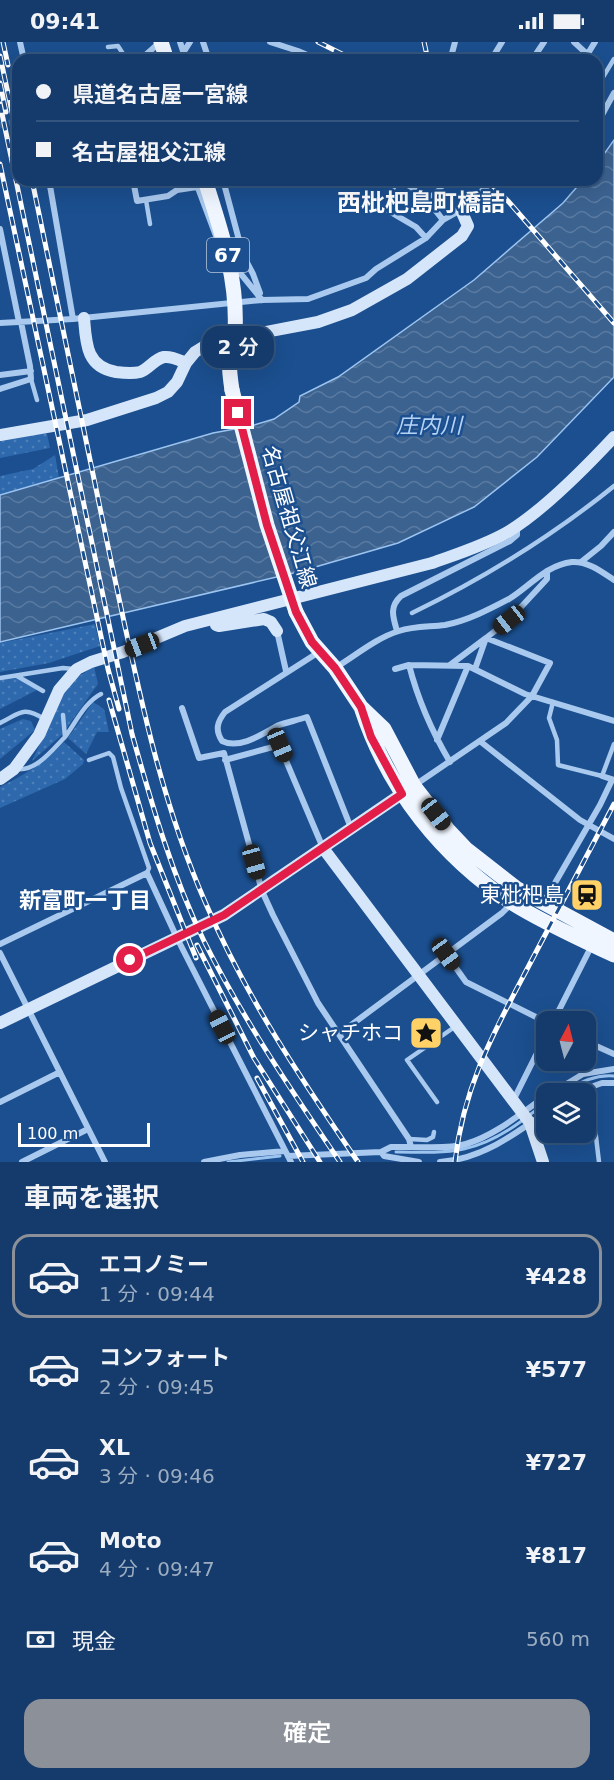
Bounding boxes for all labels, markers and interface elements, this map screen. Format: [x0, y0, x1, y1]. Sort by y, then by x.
text: 09:41 [30, 9, 100, 34]
text: 県道名古屋一宮線 [72, 82, 248, 107]
text: 名古屋祖父江線 [72, 140, 226, 165]
district label: 西枇杷島町橋詰 [337, 189, 505, 217]
road number: 67 [207, 238, 249, 272]
callout: 2 分 [202, 326, 274, 368]
text: 2 分 [218, 335, 258, 359]
route end [224, 399, 251, 426]
water label: 庄内川 [396, 413, 464, 438]
street label: 名古屋祖父江線 [257, 443, 321, 591]
car [489, 602, 529, 638]
car [122, 630, 162, 660]
car [265, 725, 295, 765]
car [418, 794, 454, 834]
car [240, 842, 268, 882]
station icon: 東枇杷島 [569, 877, 605, 913]
place label: 東枇杷島 [480, 883, 564, 907]
district label: 新富町一丁目 [19, 888, 151, 913]
car [428, 934, 464, 974]
route start [116, 946, 143, 973]
car [206, 1007, 238, 1047]
north arrow [536, 1011, 596, 1071]
map controls [536, 1011, 596, 1143]
place icon: シャチホコ [408, 1015, 444, 1051]
place label: シャチホコ [298, 1021, 403, 1045]
button: layers [536, 1083, 596, 1143]
scale bar [18, 1120, 150, 1148]
text: 100 m [27, 1124, 78, 1143]
text: 車両を選択 [24, 1182, 159, 1213]
icon: car [27, 1249, 81, 1303]
text: エコノミー [99, 1252, 209, 1277]
text: ¥428 [526, 1264, 587, 1289]
text: 1 分 · 09:44 [99, 1282, 215, 1306]
icon: car [27, 1342, 81, 1396]
text: コンフォート [99, 1345, 230, 1370]
text: ¥577 [526, 1357, 587, 1382]
text: 2 分 · 09:45 [99, 1375, 215, 1399]
icon: car [27, 1435, 81, 1489]
text: XL [99, 1435, 130, 1460]
text: ¥727 [526, 1450, 587, 1475]
text: 3 分 · 09:46 [99, 1464, 215, 1488]
icon: car [27, 1528, 81, 1582]
text: Moto [99, 1528, 162, 1553]
text: ¥817 [526, 1543, 587, 1568]
text: 4 分 · 09:47 [99, 1557, 215, 1581]
icon: cash [24, 1623, 57, 1656]
text: 560 m [526, 1627, 590, 1651]
text: 現金 [72, 1629, 116, 1654]
button: 確定 [24, 1699, 590, 1768]

